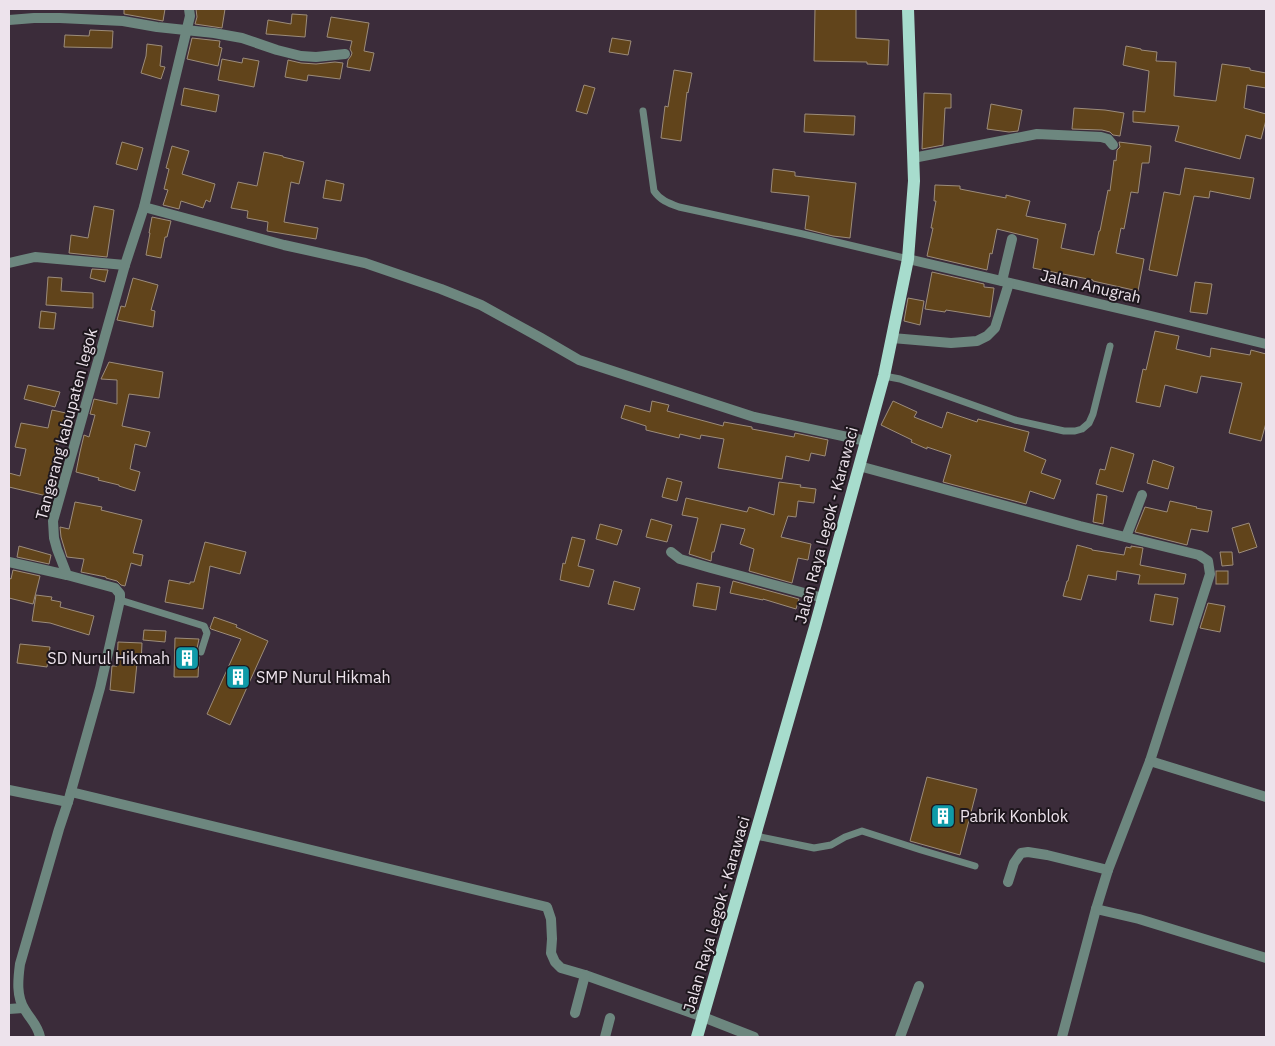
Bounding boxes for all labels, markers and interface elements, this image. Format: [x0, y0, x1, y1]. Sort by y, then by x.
street label: Jalan Anugrah [1039, 265, 1143, 307]
street label: Tangerang kabupaten legok [31, 325, 101, 522]
street label: Jalan Raya Legok - Karawaci [790, 424, 862, 626]
building icon: SD Nurul Hikmah [174, 645, 200, 671]
place label: SD Nurul Hikmah [47, 648, 170, 668]
building icon: SMP Nurul Hikmah [225, 664, 251, 690]
place label: SMP Nurul Hikmah [256, 667, 391, 687]
building icon: Pabrik Konblok [930, 803, 956, 829]
place label: Pabrik Konblok [960, 806, 1069, 826]
street label: Jalan Raya Legok - Karawaci [678, 814, 754, 1014]

